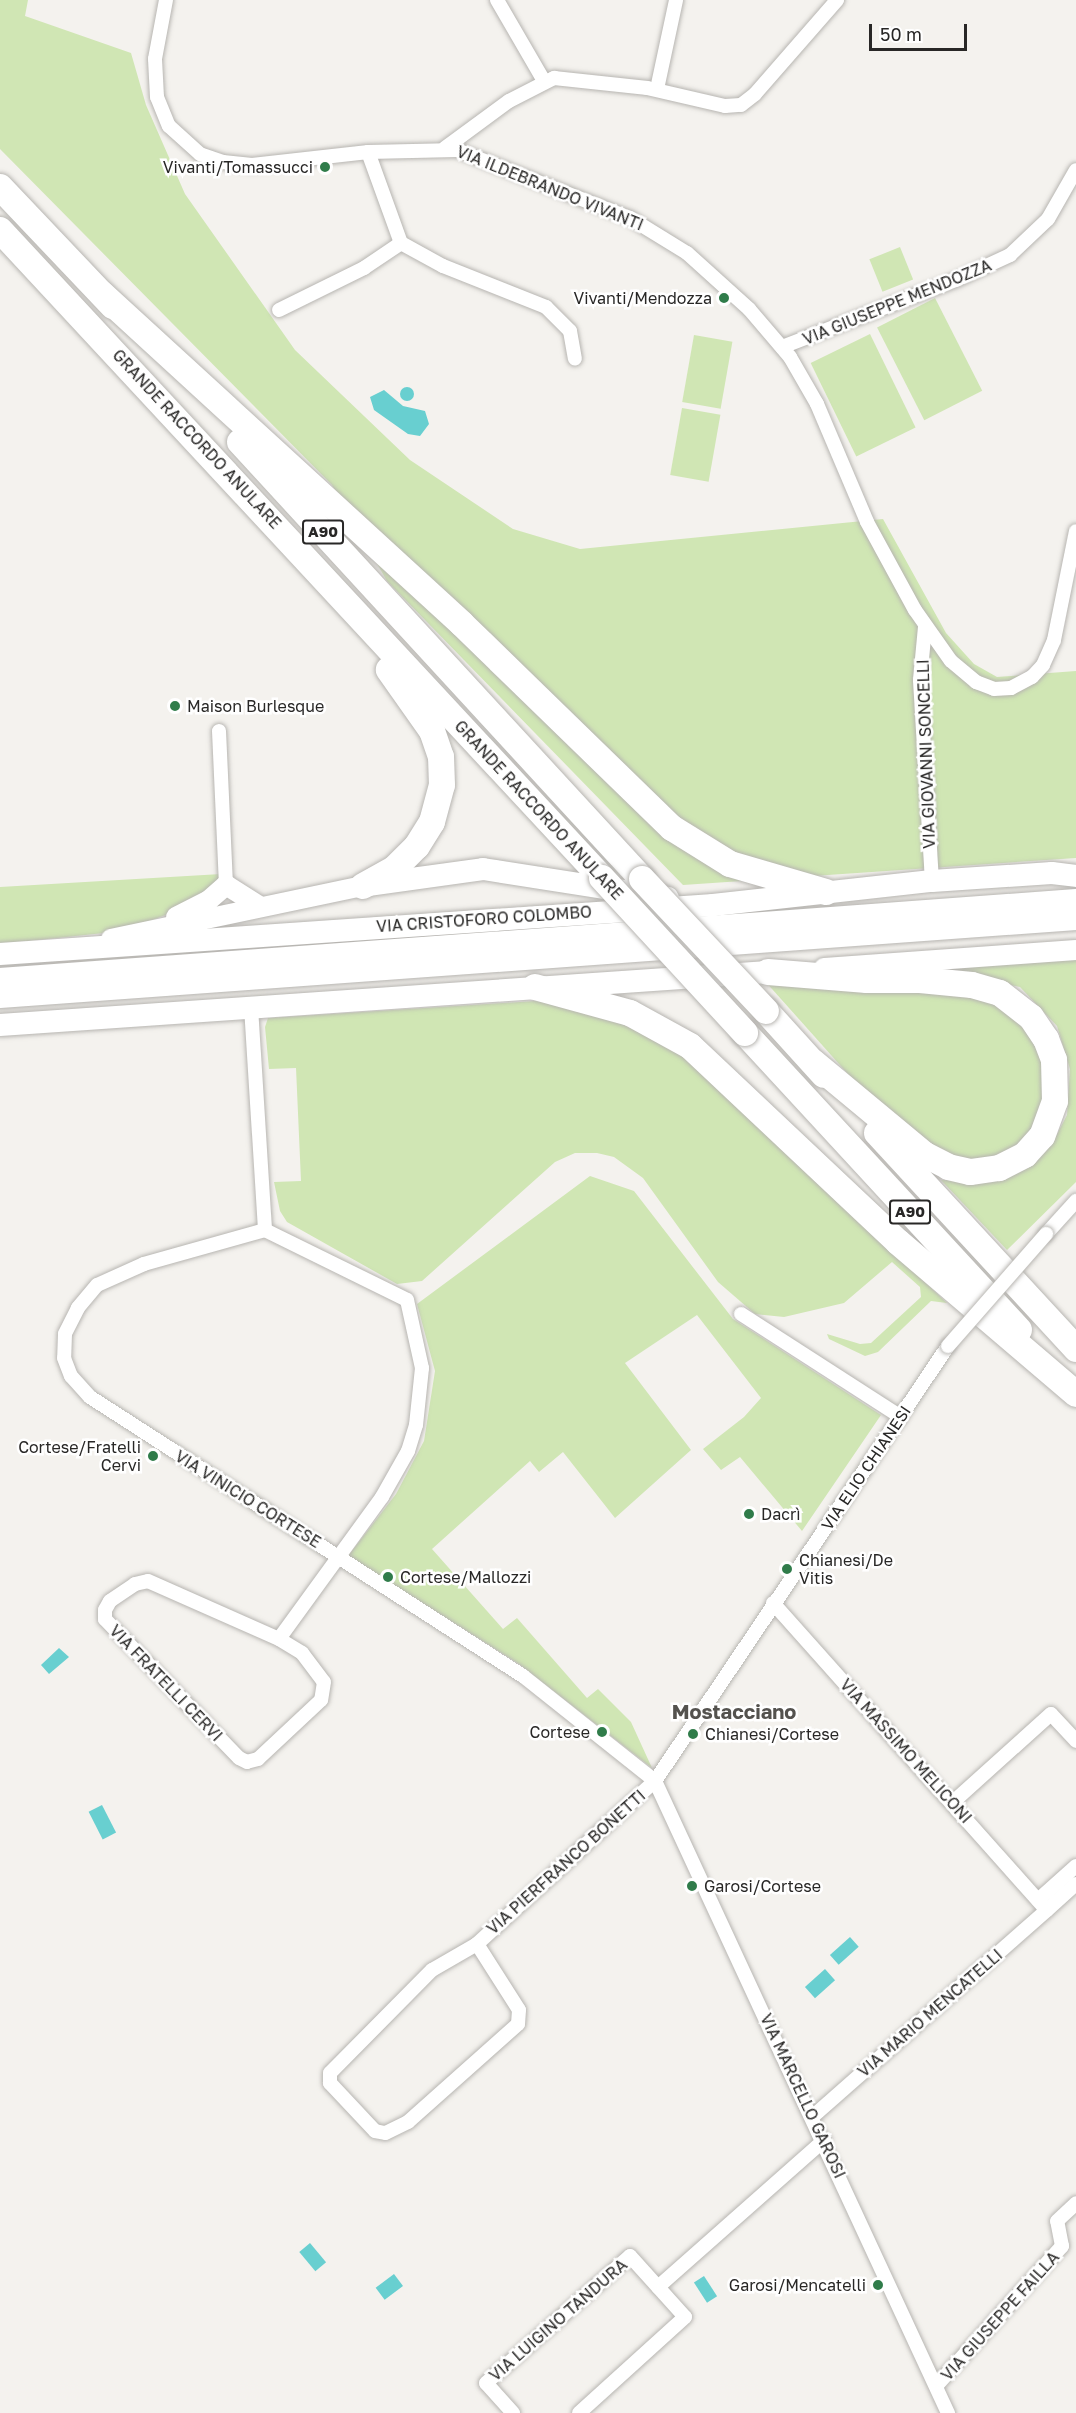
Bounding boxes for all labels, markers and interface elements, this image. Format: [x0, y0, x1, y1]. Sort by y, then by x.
scale bar [872, 12, 970, 50]
text: 50 m [880, 23, 922, 45]
street label: VIA ILDEBRANDO VIVANTI [454, 142, 646, 234]
place label: Vivanti/Tomassucci [163, 157, 313, 177]
marker: Vivanti/Tomassucci [318, 160, 332, 174]
street label: VIA GIUSEPPE MENDOZZA [800, 255, 994, 349]
place label: Vivanti/Mendozza [574, 288, 712, 308]
marker: Vivanti/Mendozza [717, 291, 731, 305]
street label: GRANDE RACCORDO ANULARE [109, 345, 285, 533]
road number: A90 [302, 520, 344, 544]
street label: VIA GIOVANNI SONCELLI [913, 659, 939, 849]
place label: Maison Burlesque [187, 696, 324, 716]
marker: Maison Burlesque [168, 699, 182, 713]
street label: GRANDE RACCORDO ANULARE [451, 716, 627, 904]
street label: VIA CRISTOFORO COLOMBO [376, 902, 592, 936]
road number: A90 [889, 1200, 931, 1224]
street label: VIA ELIO CHIANESI [817, 1402, 915, 1534]
place label: Cortese/Fratelli Cervi [18, 1437, 141, 1475]
street label: VIA VINICIO CORTESE [172, 1446, 324, 1552]
marker: Cortese/Fratelli Cervi [146, 1449, 160, 1463]
place label: Dacrì [761, 1504, 800, 1524]
marker: Dacrì [742, 1507, 756, 1521]
place label: Chianesi/De Vitis [799, 1550, 893, 1588]
marker: Chianesi/De Vitis [780, 1562, 794, 1576]
place label: Cortese/Mallozzi [400, 1567, 531, 1587]
marker: Cortese/Mallozzi [381, 1570, 395, 1584]
street label: VIA FRATELLI CERVI [106, 1621, 226, 1745]
street label: VIA MASSIMO MELICONI [836, 1675, 976, 1827]
district label: Mostacciano [672, 1699, 796, 1723]
place label: Cortese [530, 1722, 590, 1742]
place label: Chianesi/Cortese [705, 1724, 839, 1744]
marker: Cortese [595, 1725, 609, 1739]
marker: Chianesi/Cortese [686, 1727, 700, 1741]
street label: VIA PIERFRANCO BONETTI [483, 1786, 649, 1938]
place label: Garosi/Cortese [704, 1876, 821, 1896]
marker: Garosi/Cortese [685, 1879, 699, 1893]
street label: VIA MARIO MENCATELLI [854, 1945, 1006, 2081]
street label: VIA MARCELLO GAROSI [756, 2011, 850, 2181]
street label: VIA GIUSEPPE FAILLA [937, 2248, 1063, 2384]
street label: VIA LUIGINO TANDURA [485, 2255, 631, 2385]
place label: Garosi/Mencatelli [729, 2275, 866, 2295]
marker: Garosi/Mencatelli [871, 2278, 885, 2292]

